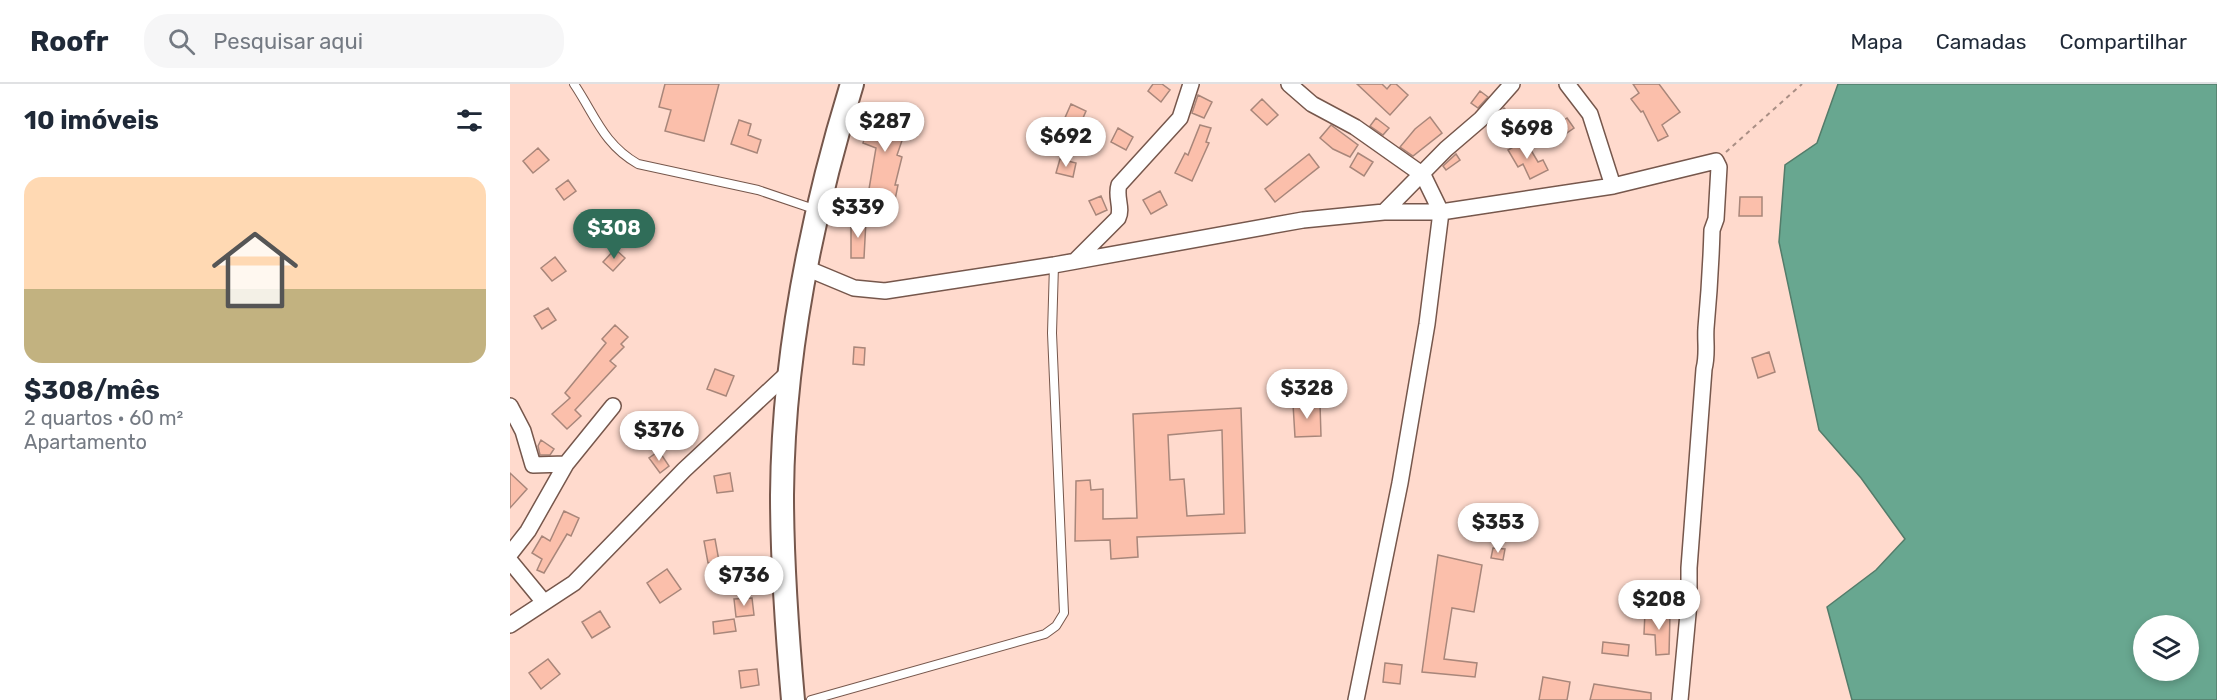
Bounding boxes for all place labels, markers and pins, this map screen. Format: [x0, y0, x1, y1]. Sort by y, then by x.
pin: $287 [849, 102, 921, 153]
pin: $698 [1491, 109, 1563, 160]
pin: $692 [1030, 117, 1102, 168]
pin: $339 [822, 188, 894, 239]
pin: $308 [578, 209, 650, 260]
pin: $328 [1271, 369, 1343, 420]
pin: $376 [623, 411, 695, 462]
pin: $353 [1462, 503, 1534, 554]
pin: $736 [708, 556, 780, 607]
pin: $208 [1623, 580, 1695, 631]

